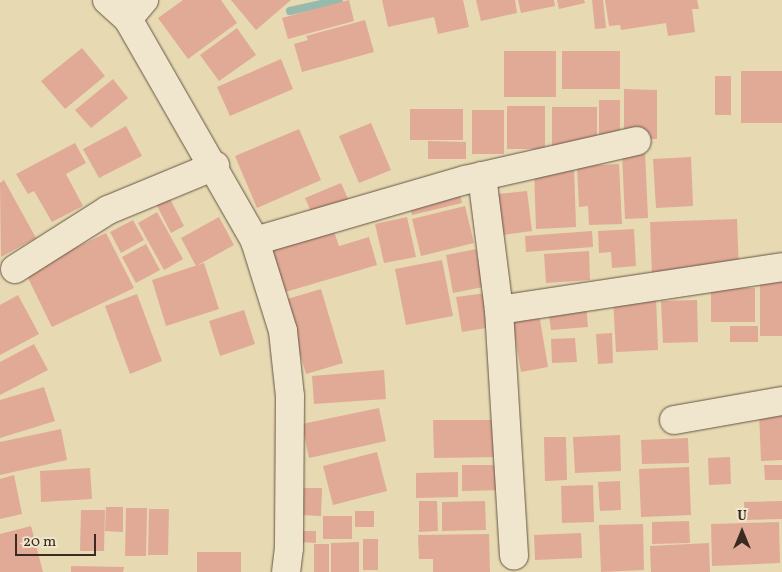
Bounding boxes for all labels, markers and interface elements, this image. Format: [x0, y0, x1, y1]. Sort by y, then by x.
north arrow [717, 507, 767, 557]
text: U [737, 507, 747, 526]
scale bar [18, 524, 99, 556]
text: 20 m [23, 532, 56, 553]

